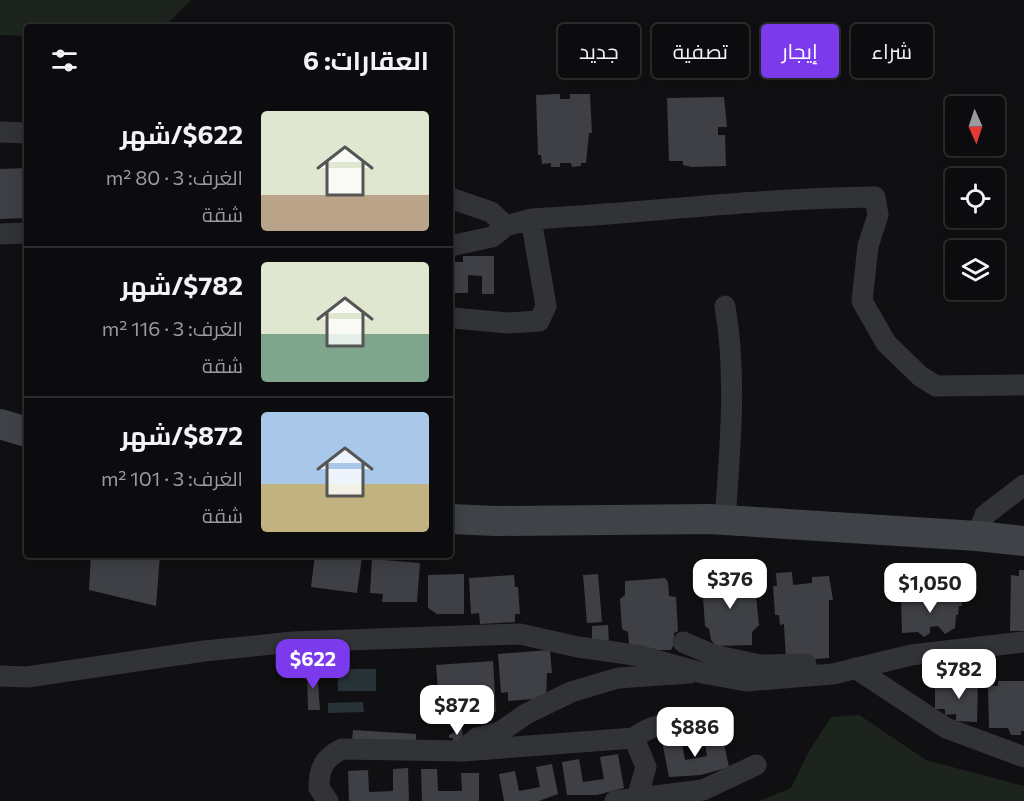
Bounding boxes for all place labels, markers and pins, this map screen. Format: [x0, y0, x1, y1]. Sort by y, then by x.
pin: $376 [694, 559, 766, 610]
pin: $1,050 [881, 563, 979, 614]
pin: $622 [277, 639, 349, 690]
pin: $782 [923, 649, 995, 700]
pin: $872 [421, 685, 493, 736]
pin: $886 [659, 707, 731, 758]

